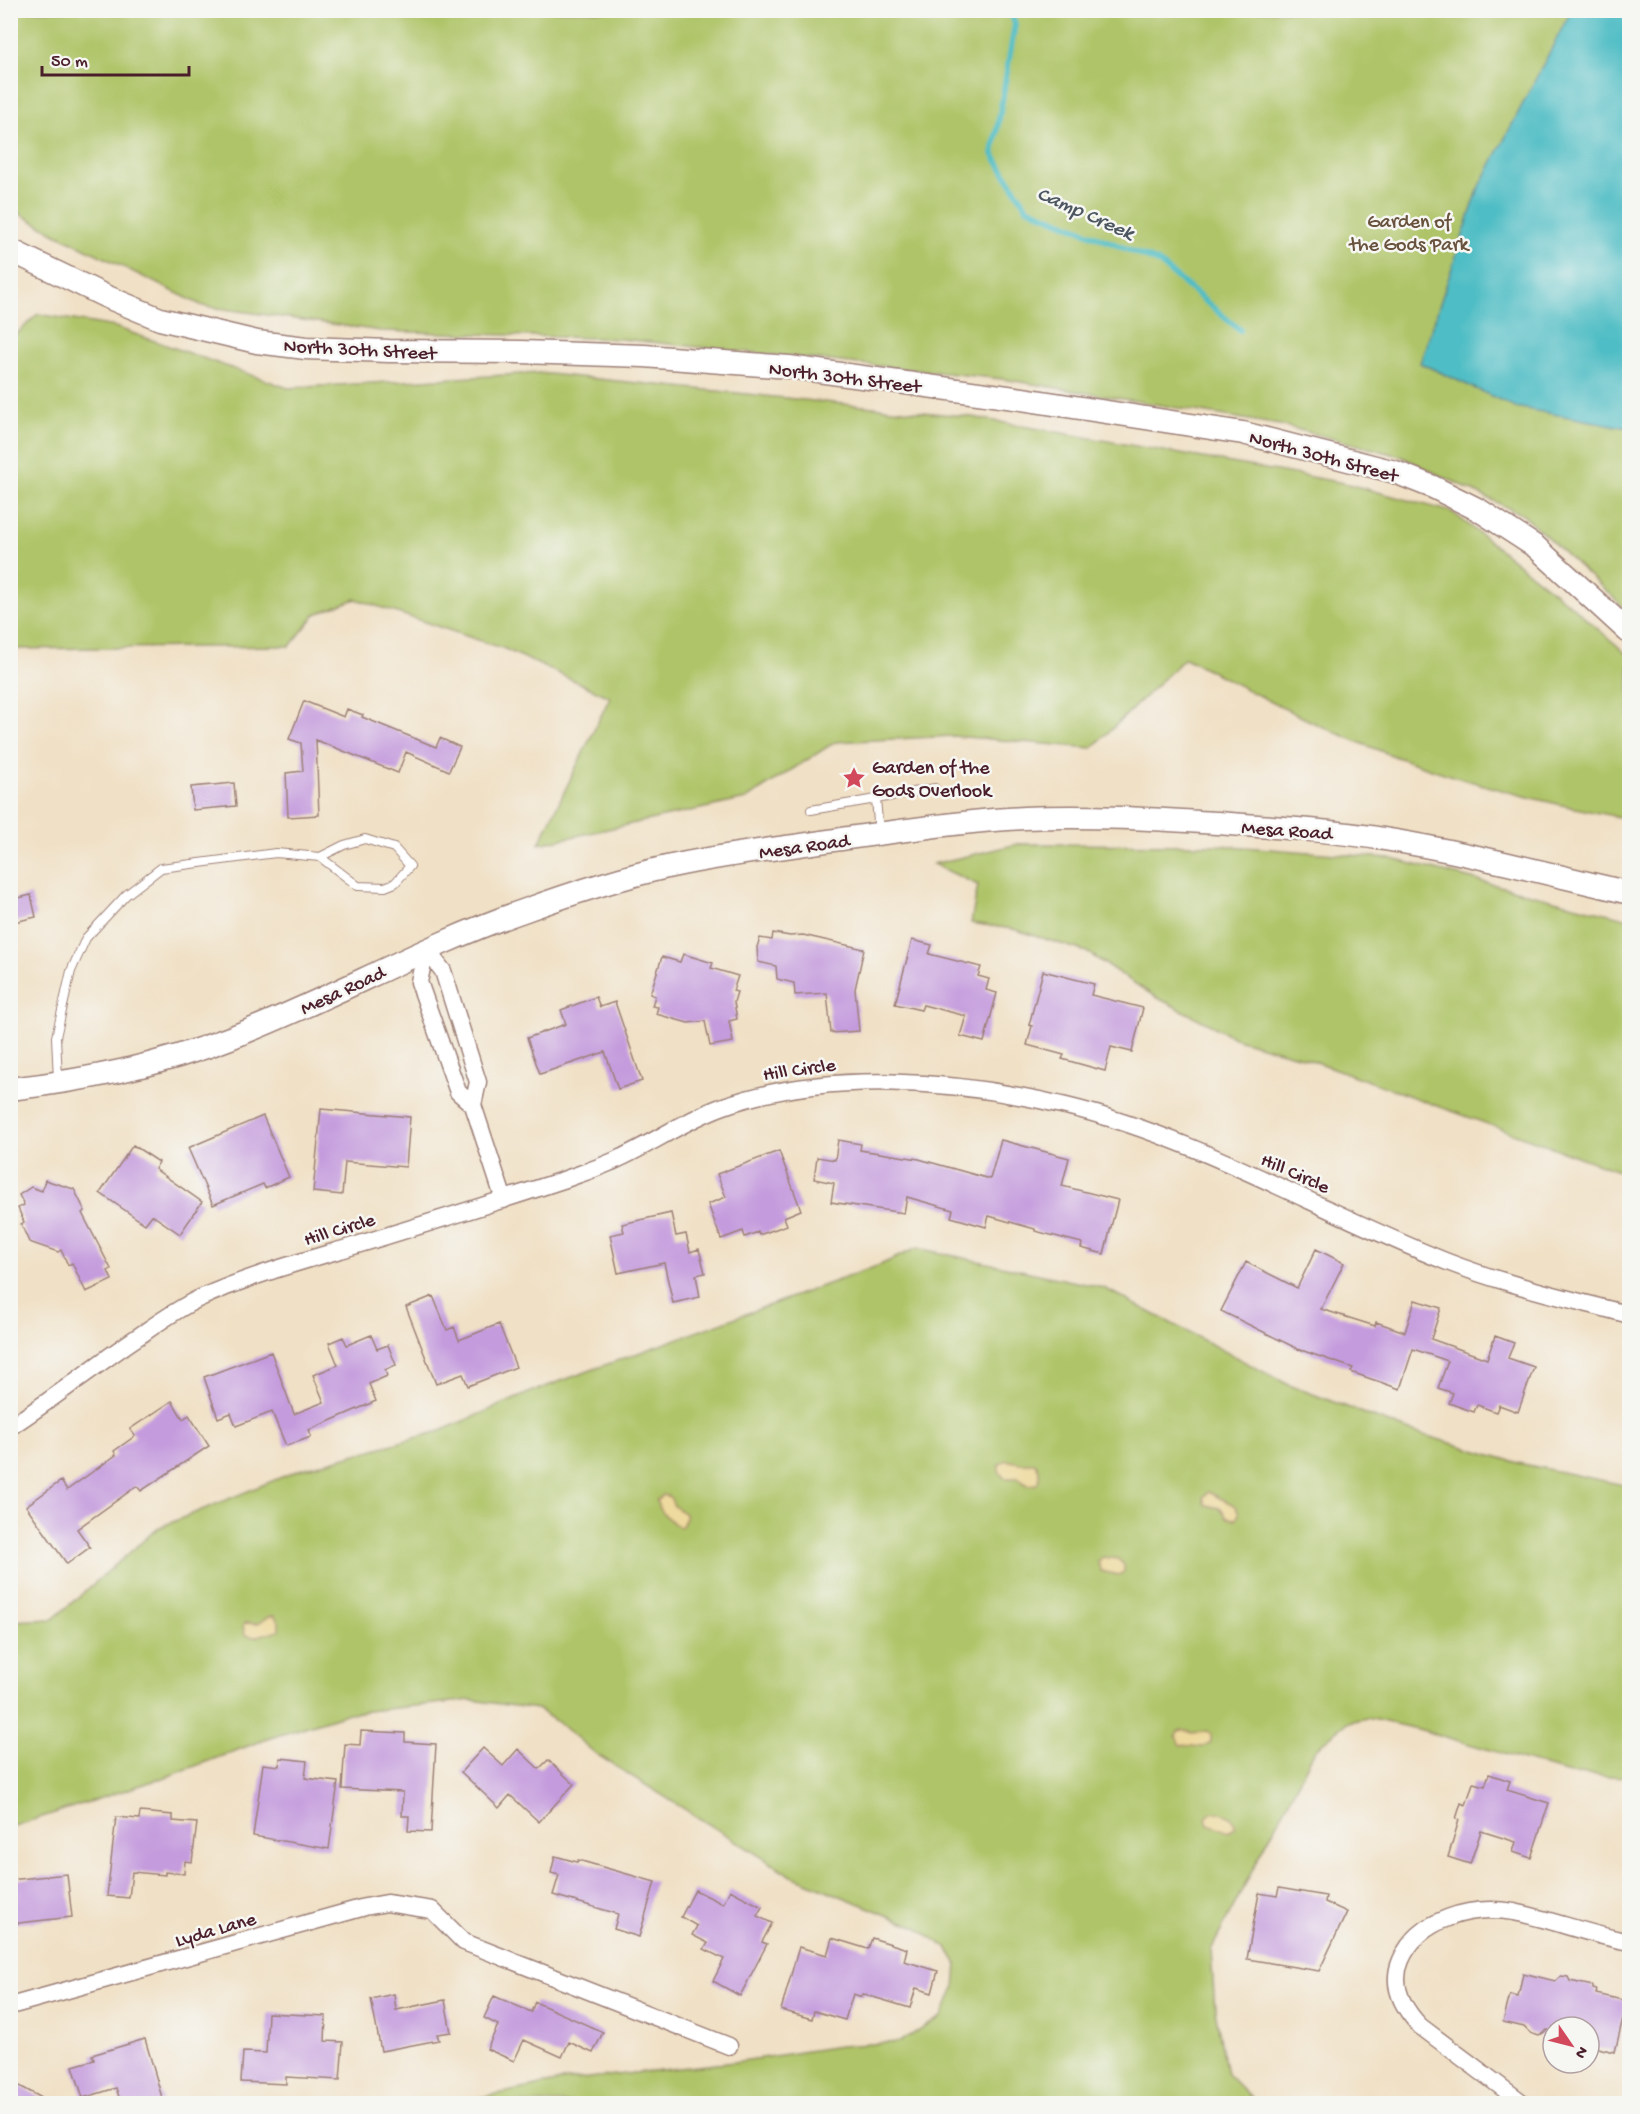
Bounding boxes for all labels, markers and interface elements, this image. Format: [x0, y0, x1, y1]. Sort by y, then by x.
scale bar [42, 39, 189, 77]
text: 50 m [51, 52, 88, 73]
water label: Camp Creek [1032, 183, 1139, 249]
park label: Garden of the Gods Park [1348, 212, 1471, 258]
street label: North 30th Street [283, 336, 439, 367]
street label: North 30th Street [767, 359, 924, 400]
street label: North 30th Street [1246, 427, 1402, 490]
place label: Garden of the Gods Overlook [872, 758, 993, 804]
place icon: Garden of the Gods Overlook [841, 765, 867, 791]
street label: Mesa Road [1241, 818, 1335, 847]
street label: Mesa Road [758, 830, 853, 866]
street label: Mesa Road [297, 962, 392, 1022]
street label: Hill Circle [762, 1055, 838, 1088]
street label: Hill Circle [1257, 1150, 1333, 1201]
street label: Hill Circle [302, 1209, 379, 1253]
street label: Lyda Lane [173, 1909, 260, 1954]
north arrow [1541, 2015, 1601, 2075]
text: N [1569, 2042, 1591, 2062]

